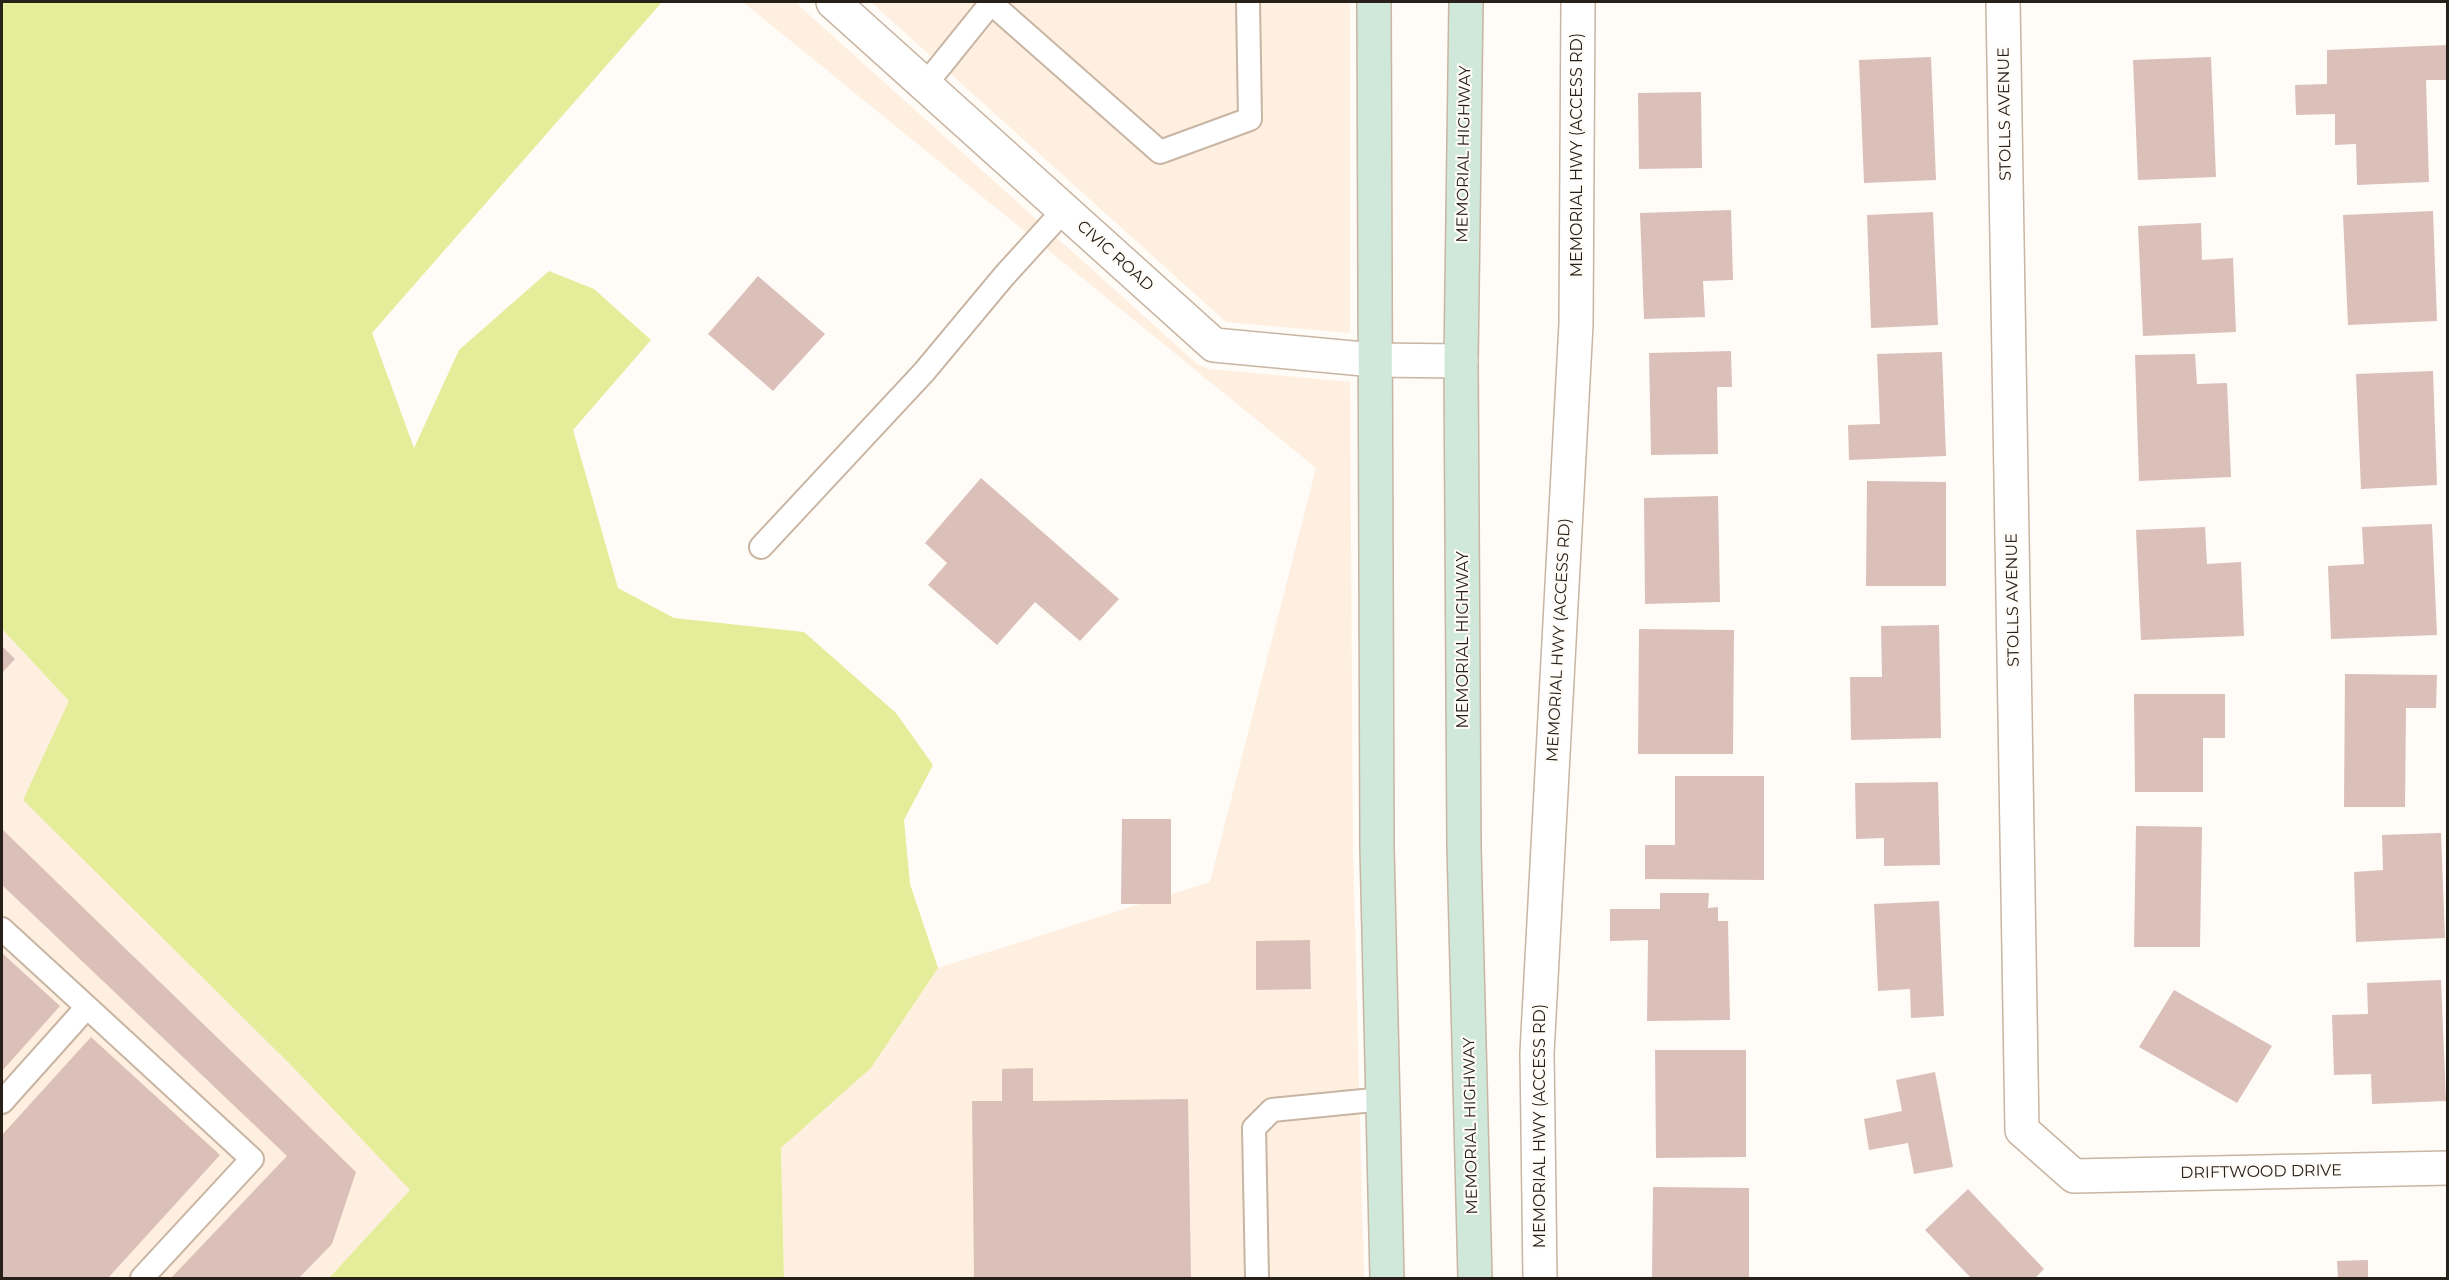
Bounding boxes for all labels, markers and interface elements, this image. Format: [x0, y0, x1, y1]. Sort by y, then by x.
street label: MEMORIAL HWY (ACCESS RD) [1567, 33, 1587, 277]
street label: STOLLS AVENUE [1994, 47, 2016, 181]
street label: MEMORIAL HIGHWAY [1453, 65, 1475, 243]
street label: CIVIC ROAD [1073, 216, 1157, 296]
street label: MEMORIAL HWY (ACCESS RD) [1543, 517, 1575, 763]
street label: STOLLS AVENUE [2002, 533, 2024, 667]
street label: MEMORIAL HIGHWAY [1453, 551, 1473, 729]
street label: MEMORIAL HWY (ACCESS RD) [1530, 1004, 1550, 1248]
street label: MEMORIAL HIGHWAY [1460, 1037, 1482, 1215]
street label: DRIFTWOOD DRIVE [2180, 1161, 2342, 1183]

